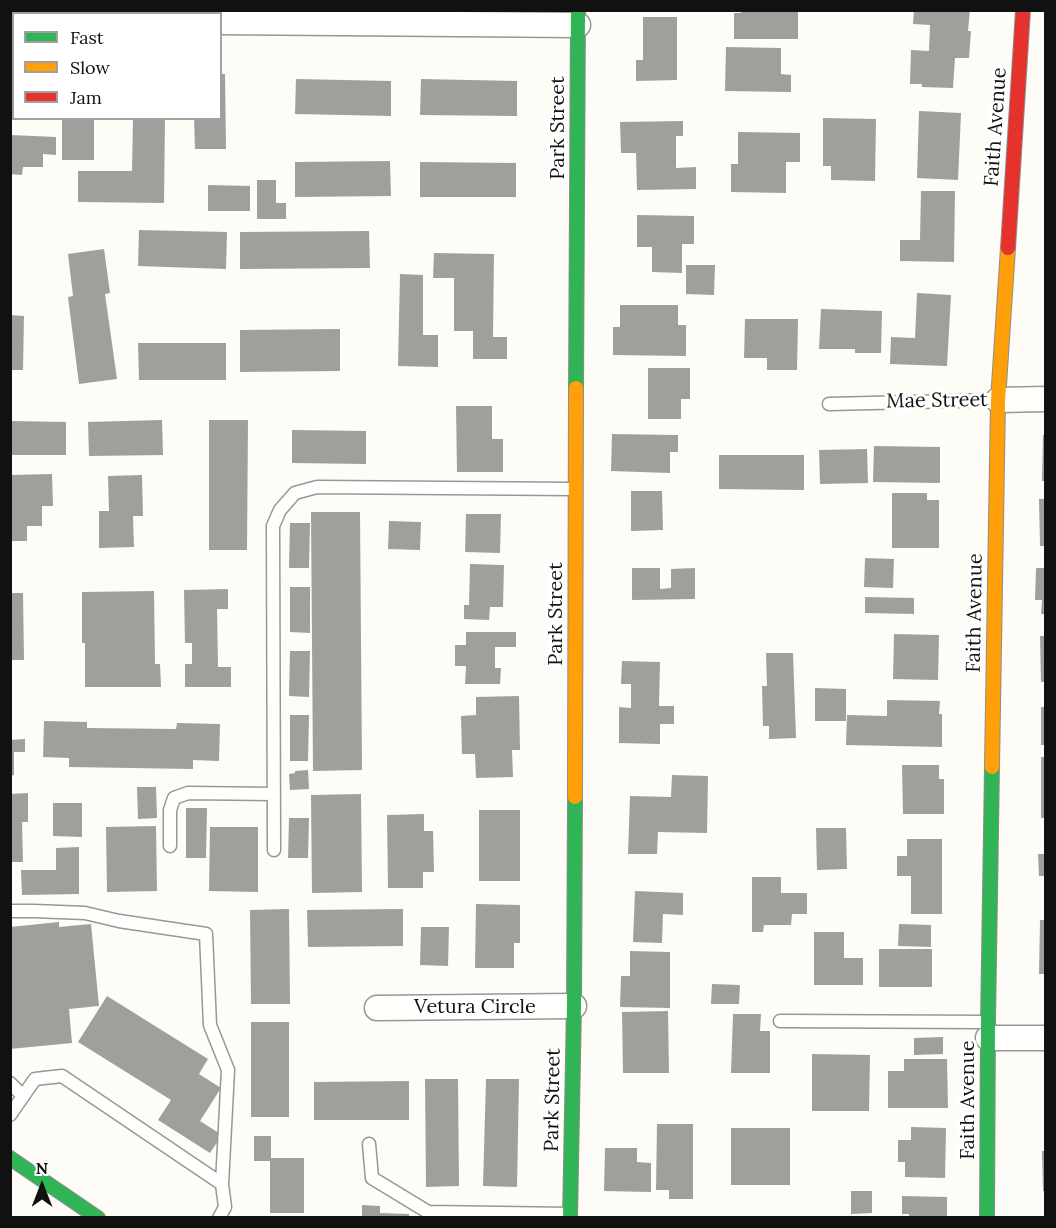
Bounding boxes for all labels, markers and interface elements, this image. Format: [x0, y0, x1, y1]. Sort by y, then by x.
legend [12, 12, 222, 120]
text: Fast [70, 26, 104, 49]
text: Slow [70, 56, 110, 79]
street label: Faith Avenue [980, 67, 1012, 187]
street label: Park Street [546, 76, 570, 180]
text: Jam [70, 86, 102, 109]
street label: Mae Street [886, 388, 988, 414]
street label: Faith Avenue [962, 553, 988, 673]
street label: Park Street [544, 562, 568, 666]
street label: Vetura Circle [414, 995, 536, 1019]
street label: Faith Avenue [956, 1040, 980, 1160]
street label: Park Street [540, 1048, 566, 1152]
north arrow [12, 1156, 72, 1216]
text: N [36, 1158, 48, 1178]

